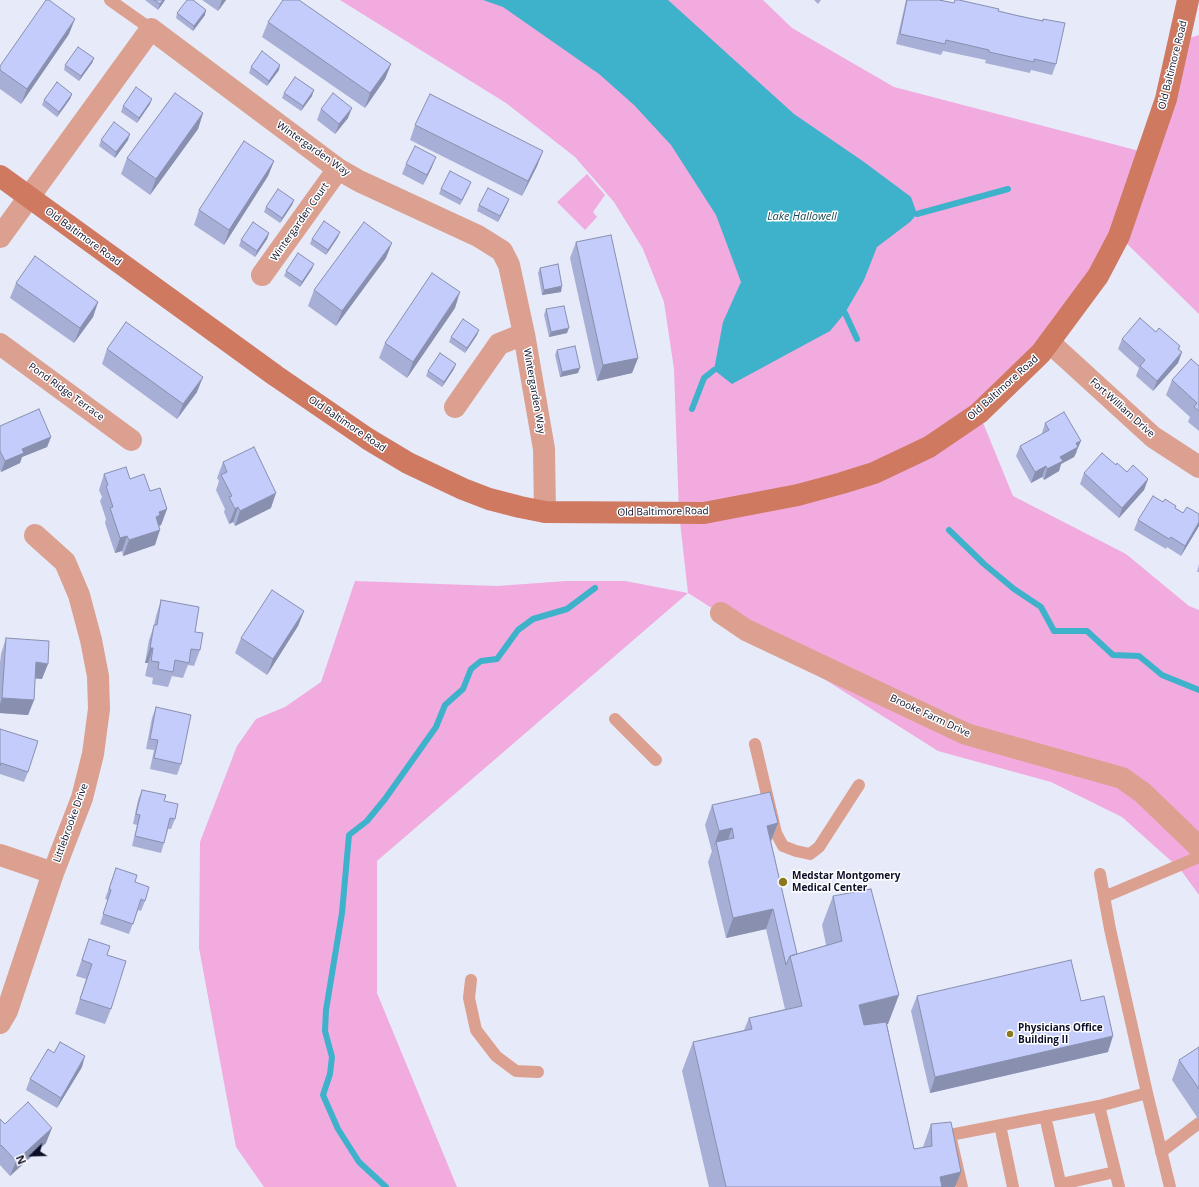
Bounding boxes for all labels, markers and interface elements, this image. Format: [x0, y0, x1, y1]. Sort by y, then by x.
street label: Old Baltimore Road [1156, 19, 1190, 111]
street label: Wintergarden Way [274, 119, 352, 179]
street label: Wintergarden Court [268, 181, 332, 263]
street label: Old Baltimore Road [43, 205, 123, 269]
water label: Lake Hallowell [767, 210, 837, 224]
street label: Wintergarden Way [521, 347, 547, 435]
street label: Old Baltimore Road [965, 353, 1041, 423]
street label: Pond Ridge Terrace [26, 361, 106, 423]
street label: Fort William Drive [1087, 376, 1157, 440]
street label: Old Baltimore Road [306, 394, 388, 454]
street label: Old Baltimore Road [617, 505, 709, 519]
street label: Brooke Farm Drive [888, 692, 972, 740]
street label: Littlebrooke Drive [51, 782, 91, 864]
place label: Medstar Montgomery Medical Center [792, 870, 900, 894]
marker: Medstar Montgomery Medical Center [777, 876, 789, 888]
place label: Physicians Office Building II [1018, 1022, 1103, 1046]
marker: Physicians Office Building II [1005, 1029, 1015, 1039]
north arrow [12, 1135, 52, 1175]
text: N [12, 1153, 29, 1167]

